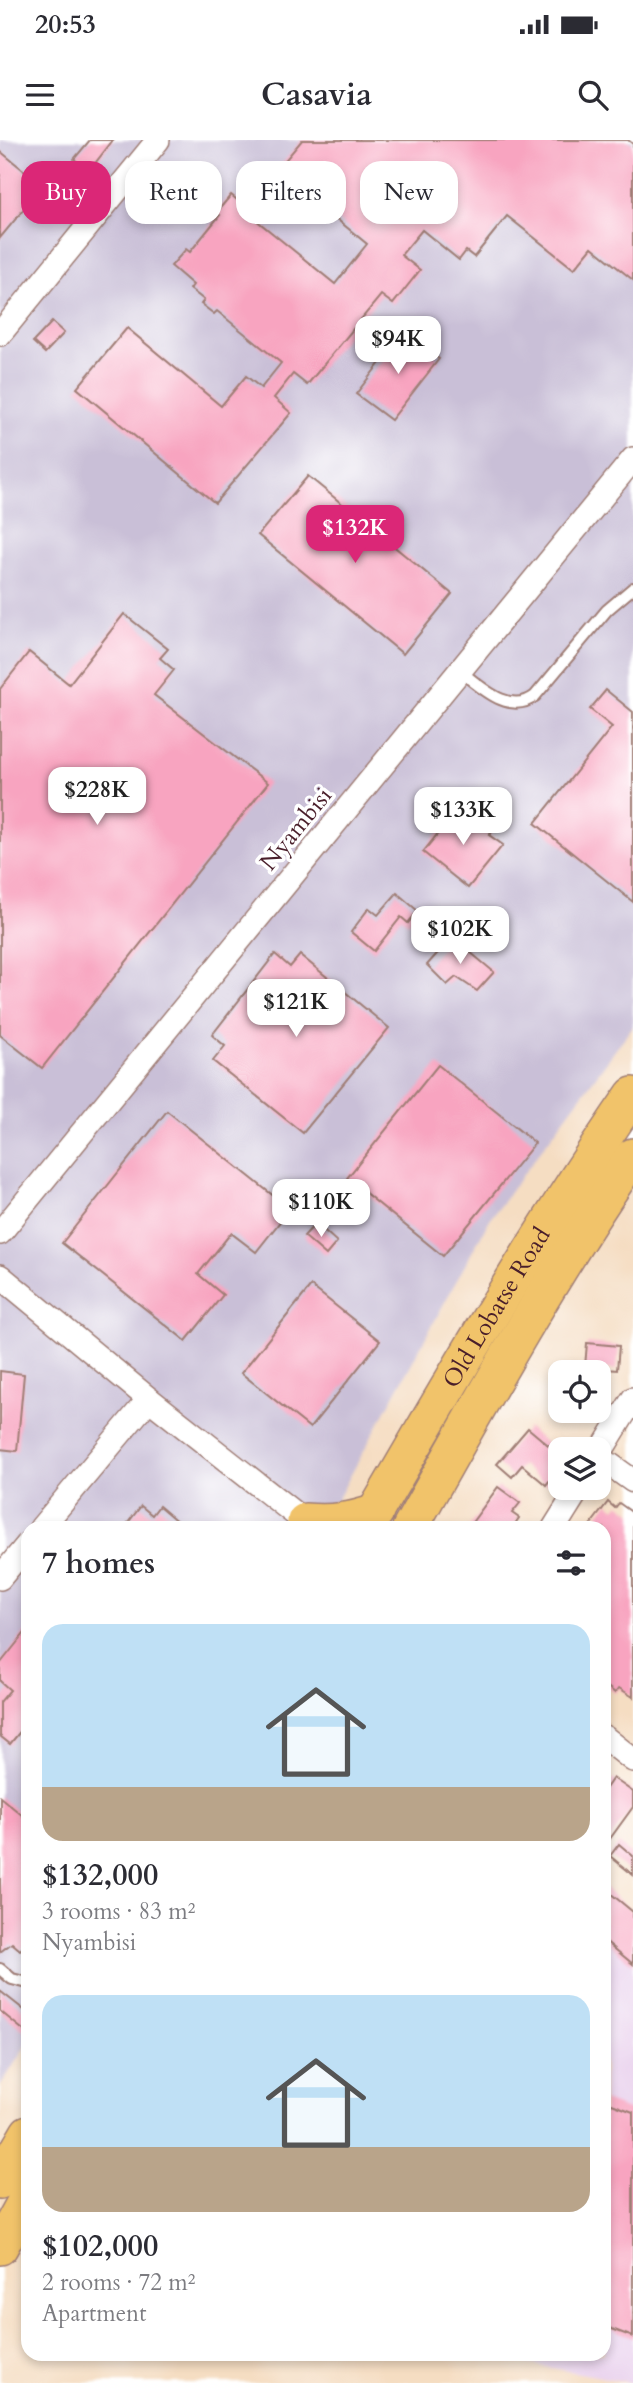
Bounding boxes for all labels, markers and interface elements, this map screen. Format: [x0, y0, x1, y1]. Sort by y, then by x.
text: 20:53 [35, 7, 96, 42]
text: Casavia [261, 73, 372, 117]
icon: menu [21, 76, 59, 114]
icon: search [574, 76, 612, 114]
chip: Buy [21, 161, 111, 224]
chip: Rent [125, 161, 222, 224]
chip: Filters [236, 161, 346, 224]
chip: New [360, 161, 458, 224]
pin: $94K [357, 316, 439, 376]
text: $94K [371, 323, 425, 354]
pin: $132K [306, 506, 404, 565]
text: $132K [322, 512, 388, 543]
pin: $228K [48, 768, 146, 827]
text: $228K [64, 774, 130, 805]
street label: Nyambisi [252, 780, 340, 878]
pin: $133K [414, 788, 512, 847]
text: $133K [430, 794, 496, 825]
pin: $102K [411, 906, 509, 966]
text: $102K [427, 913, 493, 944]
pin: $121K [247, 979, 345, 1039]
text: $121K [263, 986, 329, 1017]
pin: $110K [272, 1180, 370, 1239]
text: $110K [288, 1186, 354, 1217]
street label: Old Lobatse Road [435, 1221, 558, 1394]
map controls [548, 1360, 611, 1500]
button: locate [548, 1360, 611, 1423]
button: layers [548, 1437, 611, 1500]
text: 7 homes [42, 1543, 155, 1584]
icon: filters [552, 1544, 590, 1582]
icon: home [253, 1669, 379, 1795]
text: $132,000 [42, 1855, 158, 1896]
text: 3 rooms · 83 m² [42, 1896, 195, 1927]
text: Nyambisi [42, 1927, 136, 1958]
icon: home [253, 2040, 379, 2166]
text: $102,000 [42, 2226, 158, 2267]
text: 2 rooms · 72 m² [42, 2267, 195, 2298]
text: Apartment [42, 2298, 146, 2329]

